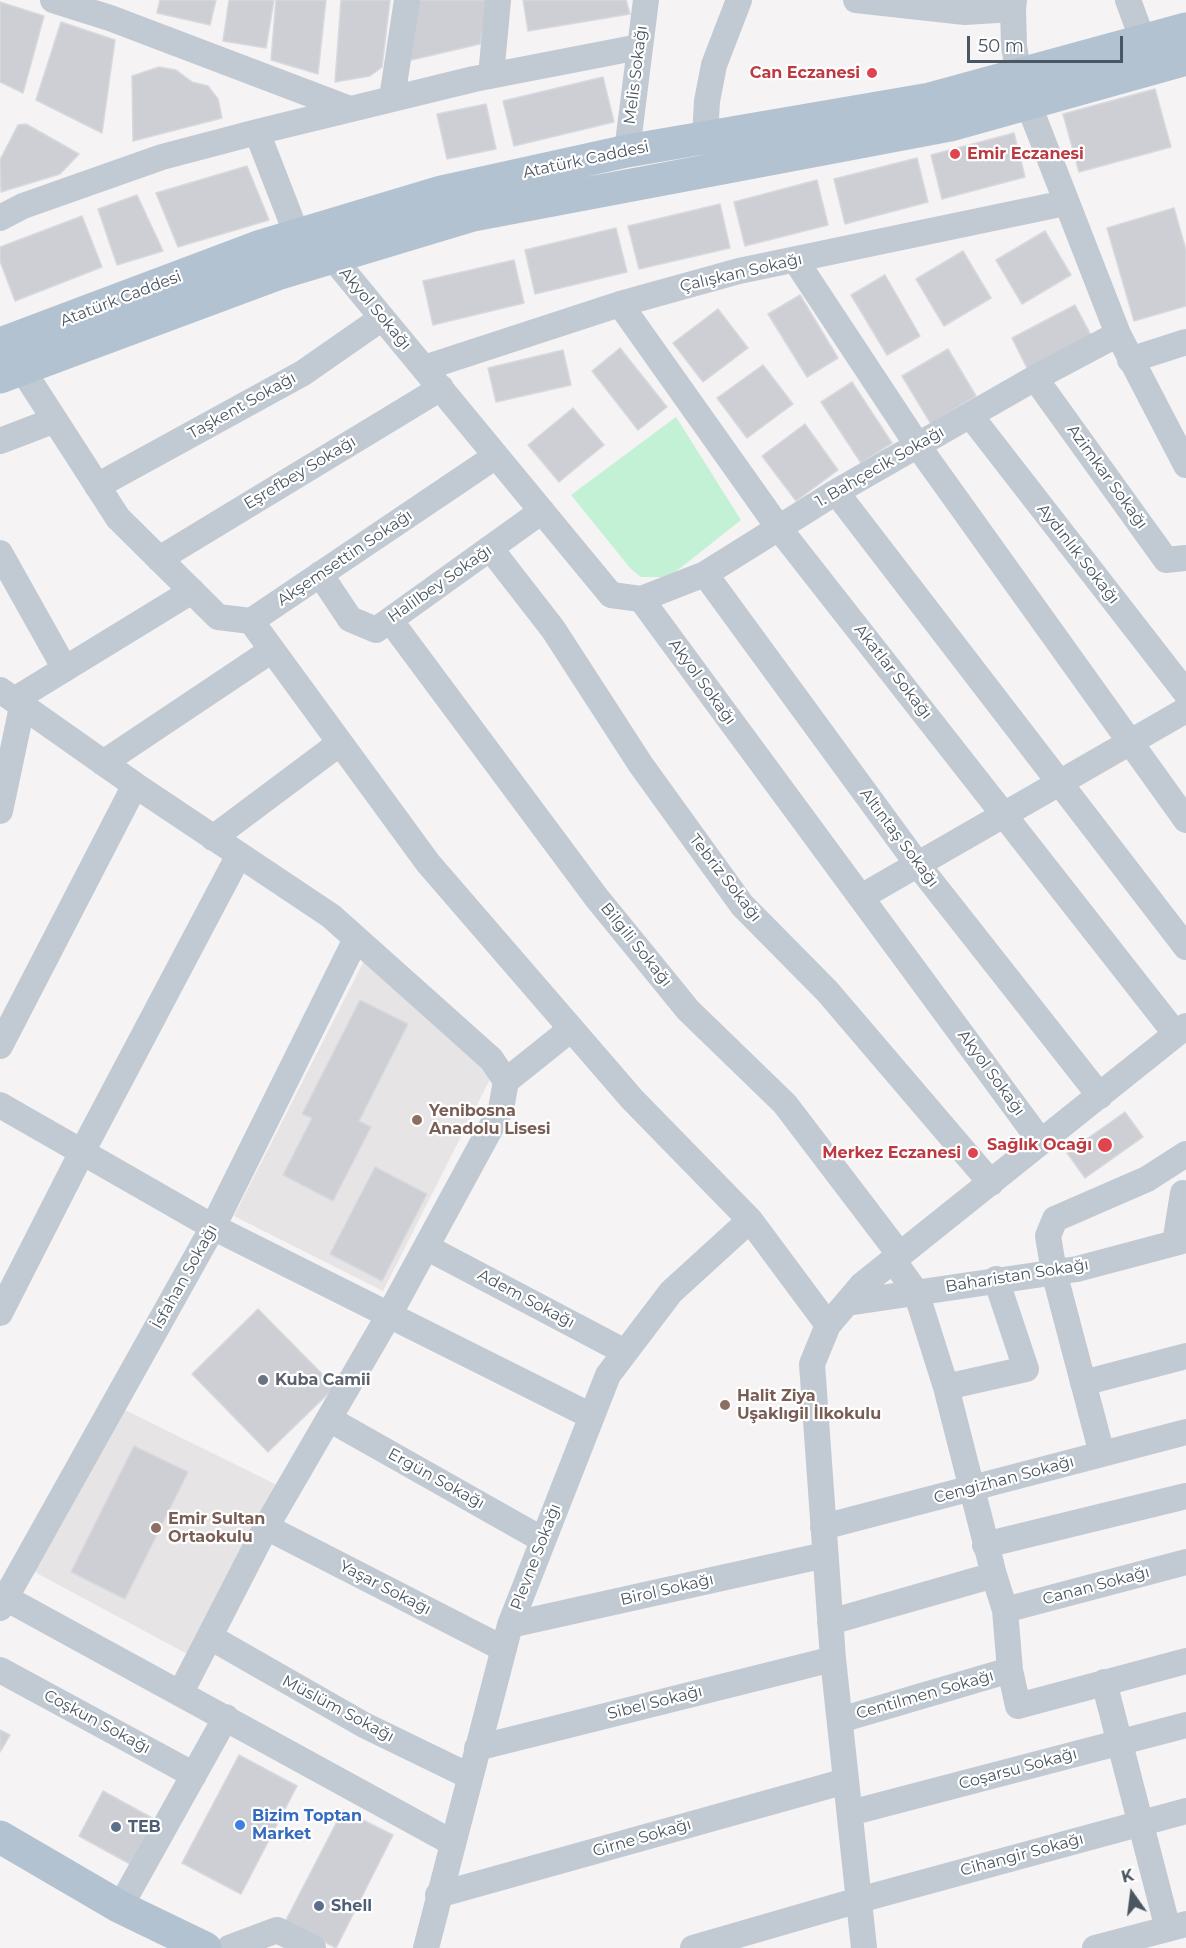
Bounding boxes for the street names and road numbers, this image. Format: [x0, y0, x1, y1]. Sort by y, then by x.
street label: Melis Sokağı [620, 24, 652, 126]
street label: Atatürk Caddesi [521, 137, 651, 183]
street label: Çalışkan Sokağı [678, 250, 804, 296]
street label: Akyol Sokağı [335, 264, 415, 354]
street label: Atatürk Caddesi [58, 267, 184, 331]
street label: Taşkent Sokağı [185, 368, 299, 444]
street label: Azimkar Sokağı [1063, 421, 1151, 533]
street label: 1. Bahçecik Sokağı [812, 422, 948, 512]
street label: Eşrefbey Sokağı [241, 432, 359, 514]
street label: Aydınlık Sokağı [1033, 500, 1123, 608]
street label: Akşemsettin Sokağı [274, 506, 416, 610]
street label: Halilbey Sokağı [384, 541, 496, 627]
street label: Akatlar Sokağı [850, 621, 936, 723]
street label: Akyol Sokağı [664, 635, 740, 729]
street label: Altıntaş Sokağı [856, 785, 942, 891]
street label: Tebriz Sokağı [685, 830, 765, 926]
street label: Bilgili Sokağı [596, 899, 676, 991]
street label: Akyol Sokağı [953, 1026, 1029, 1120]
street label: İsfahan Sokağı [148, 1221, 222, 1333]
street label: Baharistan Sokağı [944, 1255, 1090, 1297]
street label: Adem Sokağı [474, 1265, 578, 1333]
street label: Ergün Sokağı [384, 1445, 488, 1513]
street label: Cengizhan Sokağı [932, 1452, 1076, 1508]
street label: Plevne Sokağı [507, 1501, 565, 1613]
street label: Yaşar Sokağı [336, 1557, 434, 1619]
street label: Canan Sokağı [1040, 1563, 1152, 1609]
street label: Birol Sokağı [619, 1570, 715, 1610]
street label: Centilmen Sokağı [854, 1666, 996, 1724]
street label: Müslüm Sokağı [279, 1671, 397, 1747]
street label: Sibel Sokağı [606, 1682, 704, 1724]
street label: Coşkun Sokağı [40, 1686, 154, 1758]
street label: Coşarsu Sokağı [957, 1744, 1079, 1794]
street label: Girne Sokağı [591, 1815, 693, 1861]
street label: Cihangir Sokağı [958, 1829, 1086, 1881]

